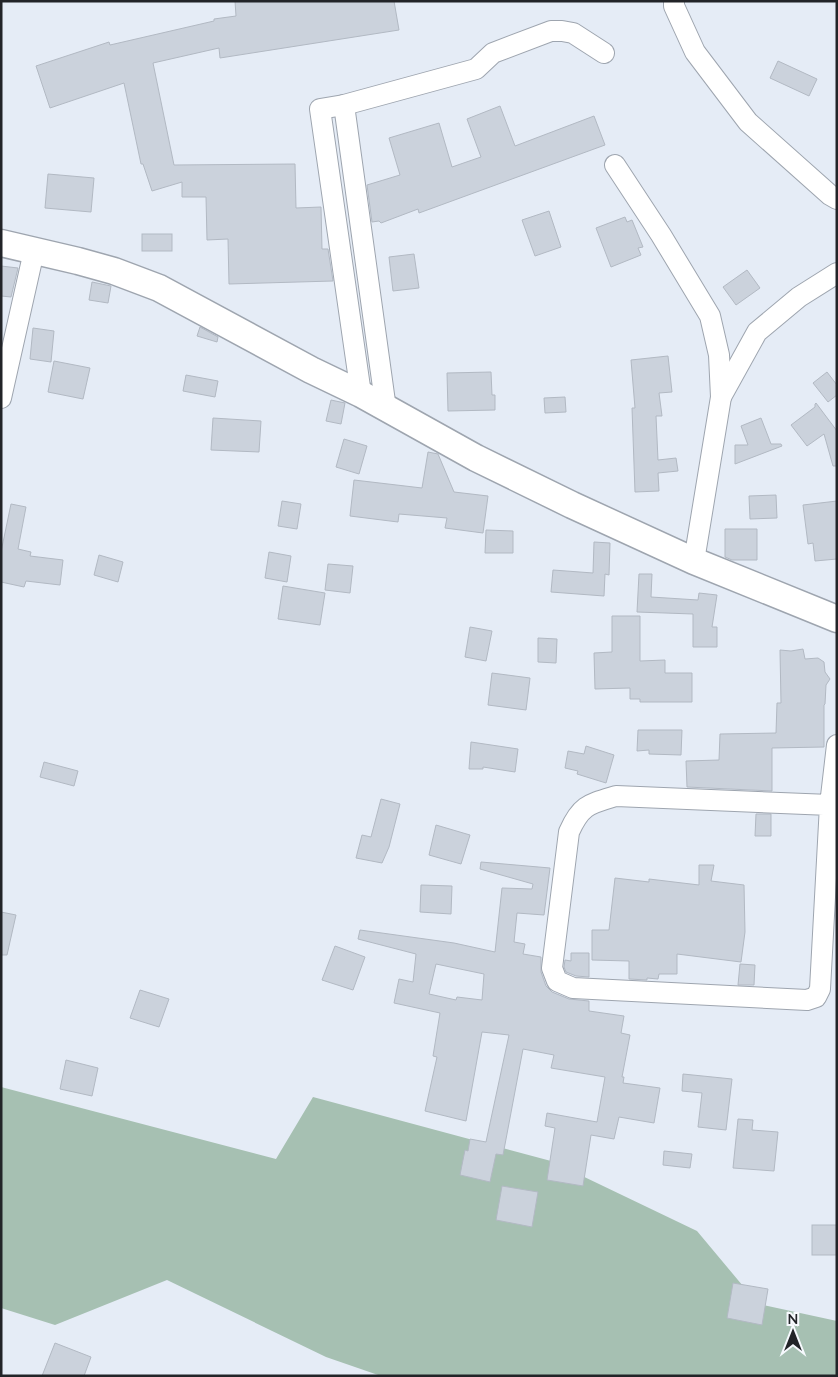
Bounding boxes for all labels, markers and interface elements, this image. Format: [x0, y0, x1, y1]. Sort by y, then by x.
north arrow [768, 1307, 818, 1357]
text: N [788, 1310, 798, 1327]

